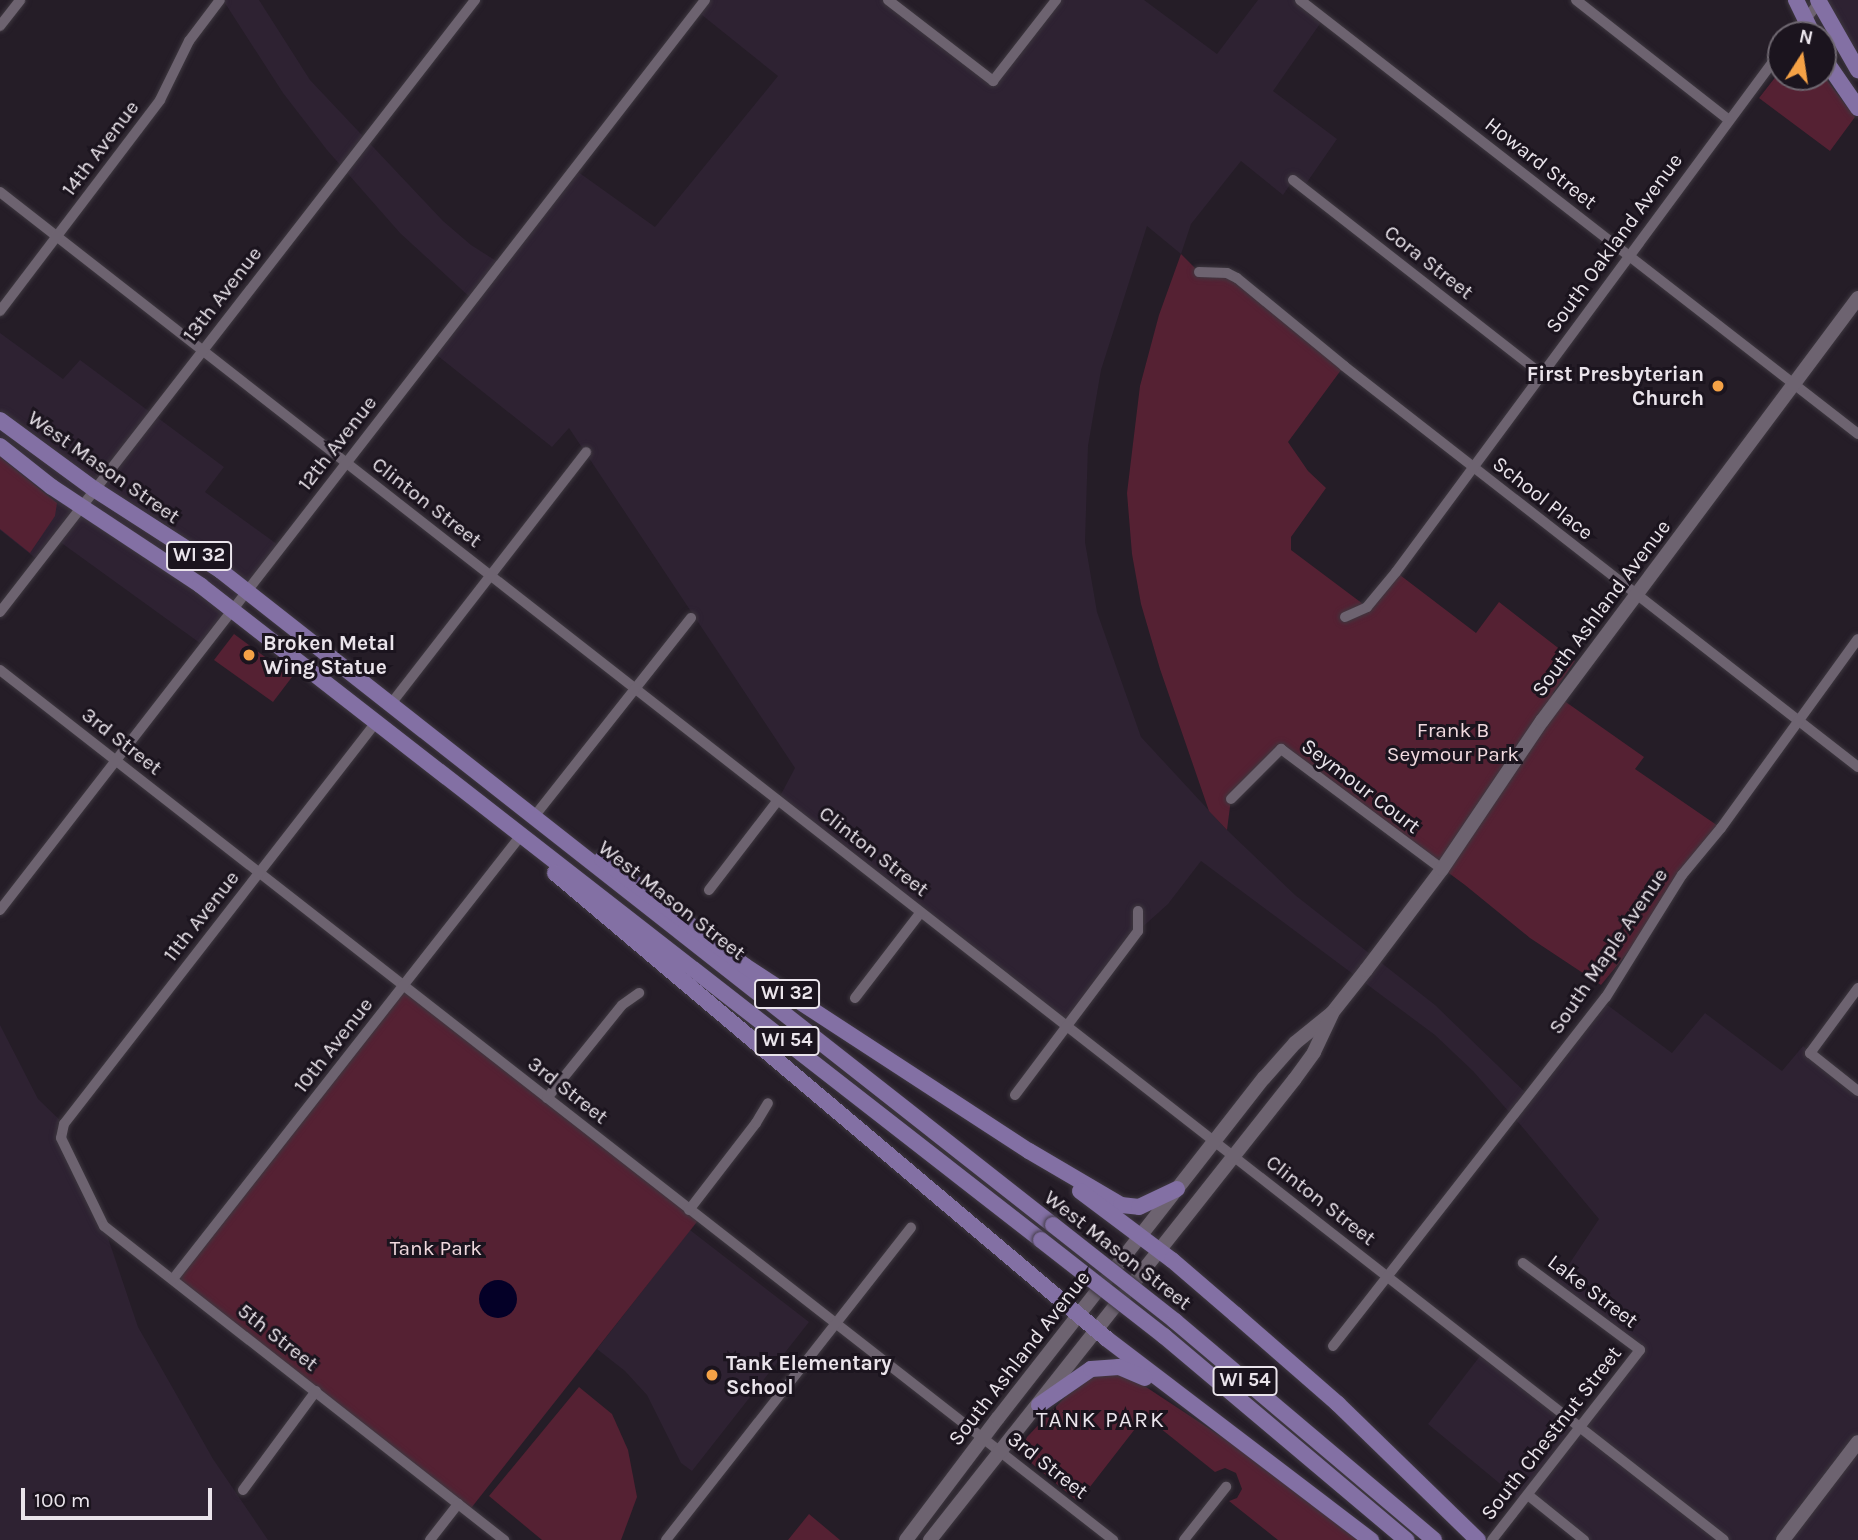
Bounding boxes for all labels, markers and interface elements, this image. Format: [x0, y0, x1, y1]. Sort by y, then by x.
north arrow [1767, 21, 1837, 91]
text: N [1797, 25, 1815, 50]
street label: 14th Avenue [56, 95, 144, 201]
street label: Howard Street [1480, 112, 1602, 214]
street label: South Oakland Avenue [1540, 148, 1688, 338]
street label: Cora Street [1379, 219, 1479, 305]
street label: 13th Avenue [177, 241, 267, 347]
place label: First Presbyterian Church [1527, 361, 1704, 411]
marker: First Presbyterian Church [1710, 378, 1726, 394]
street label: 12th Avenue [292, 390, 382, 496]
street label: West Mason Street [23, 405, 185, 529]
street label: Clinton Street [367, 451, 487, 553]
street label: School Place [1488, 451, 1598, 545]
street label: South Ashland Avenue [1526, 515, 1676, 701]
road number: WI 32 [166, 540, 232, 572]
place label: Broken Metal Wing Statue [263, 630, 395, 680]
marker: Broken Metal Wing Statue [241, 647, 257, 663]
street label: 3rd Street [77, 702, 167, 780]
park label: Frank B Seymour Park [1387, 717, 1519, 767]
street label: Seymour Court [1297, 733, 1425, 839]
street label: Clinton Street [814, 800, 934, 902]
street label: West Mason Street [593, 835, 751, 965]
street label: South Maple Avenue [1543, 863, 1673, 1039]
street label: 11th Avenue [158, 865, 244, 967]
road number: WI 32 [754, 978, 820, 1010]
street label: 10th Avenue [288, 992, 378, 1098]
road number: WI 54 [754, 1026, 820, 1056]
street label: 3rd Street [523, 1051, 613, 1129]
street label: Clinton Street [1261, 1149, 1381, 1251]
street label: West Mason Street [1039, 1185, 1197, 1315]
park label: Tank Park [390, 1235, 482, 1261]
street label: Lake Street [1543, 1249, 1643, 1333]
street label: South Ashland Avenue [943, 1266, 1095, 1450]
street label: 5th Street [233, 1298, 323, 1376]
street label: South Chestnut Street [1475, 1341, 1627, 1525]
place label: Tank Elementary School [726, 1350, 892, 1400]
road number: WI 54 [1212, 1366, 1278, 1396]
marker: Tank Elementary School [704, 1367, 720, 1383]
district label: TANK PARK [1037, 1406, 1165, 1434]
street label: 3rd Street [1003, 1426, 1093, 1504]
scale bar [24, 1474, 215, 1518]
text: 100 m [34, 1488, 91, 1512]

